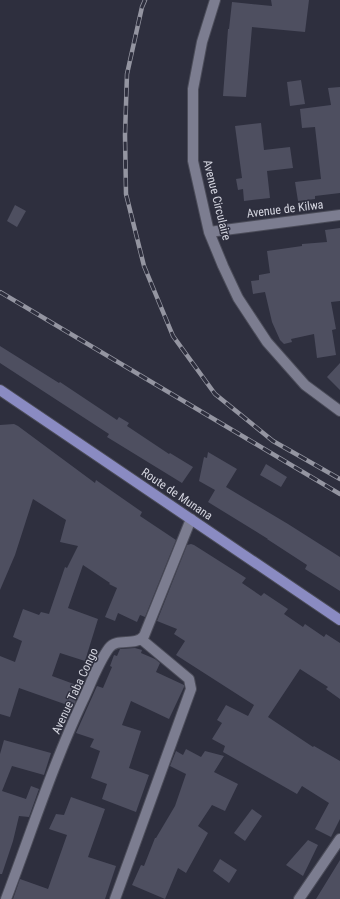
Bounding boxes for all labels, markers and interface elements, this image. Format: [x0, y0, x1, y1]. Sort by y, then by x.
street label: Avenue Circulaire [200, 158, 234, 242]
street label: Avenue de Kilwa [246, 197, 324, 221]
street label: Route de Munana [139, 465, 215, 523]
street label: Avenue Taba Congo [49, 646, 101, 736]

